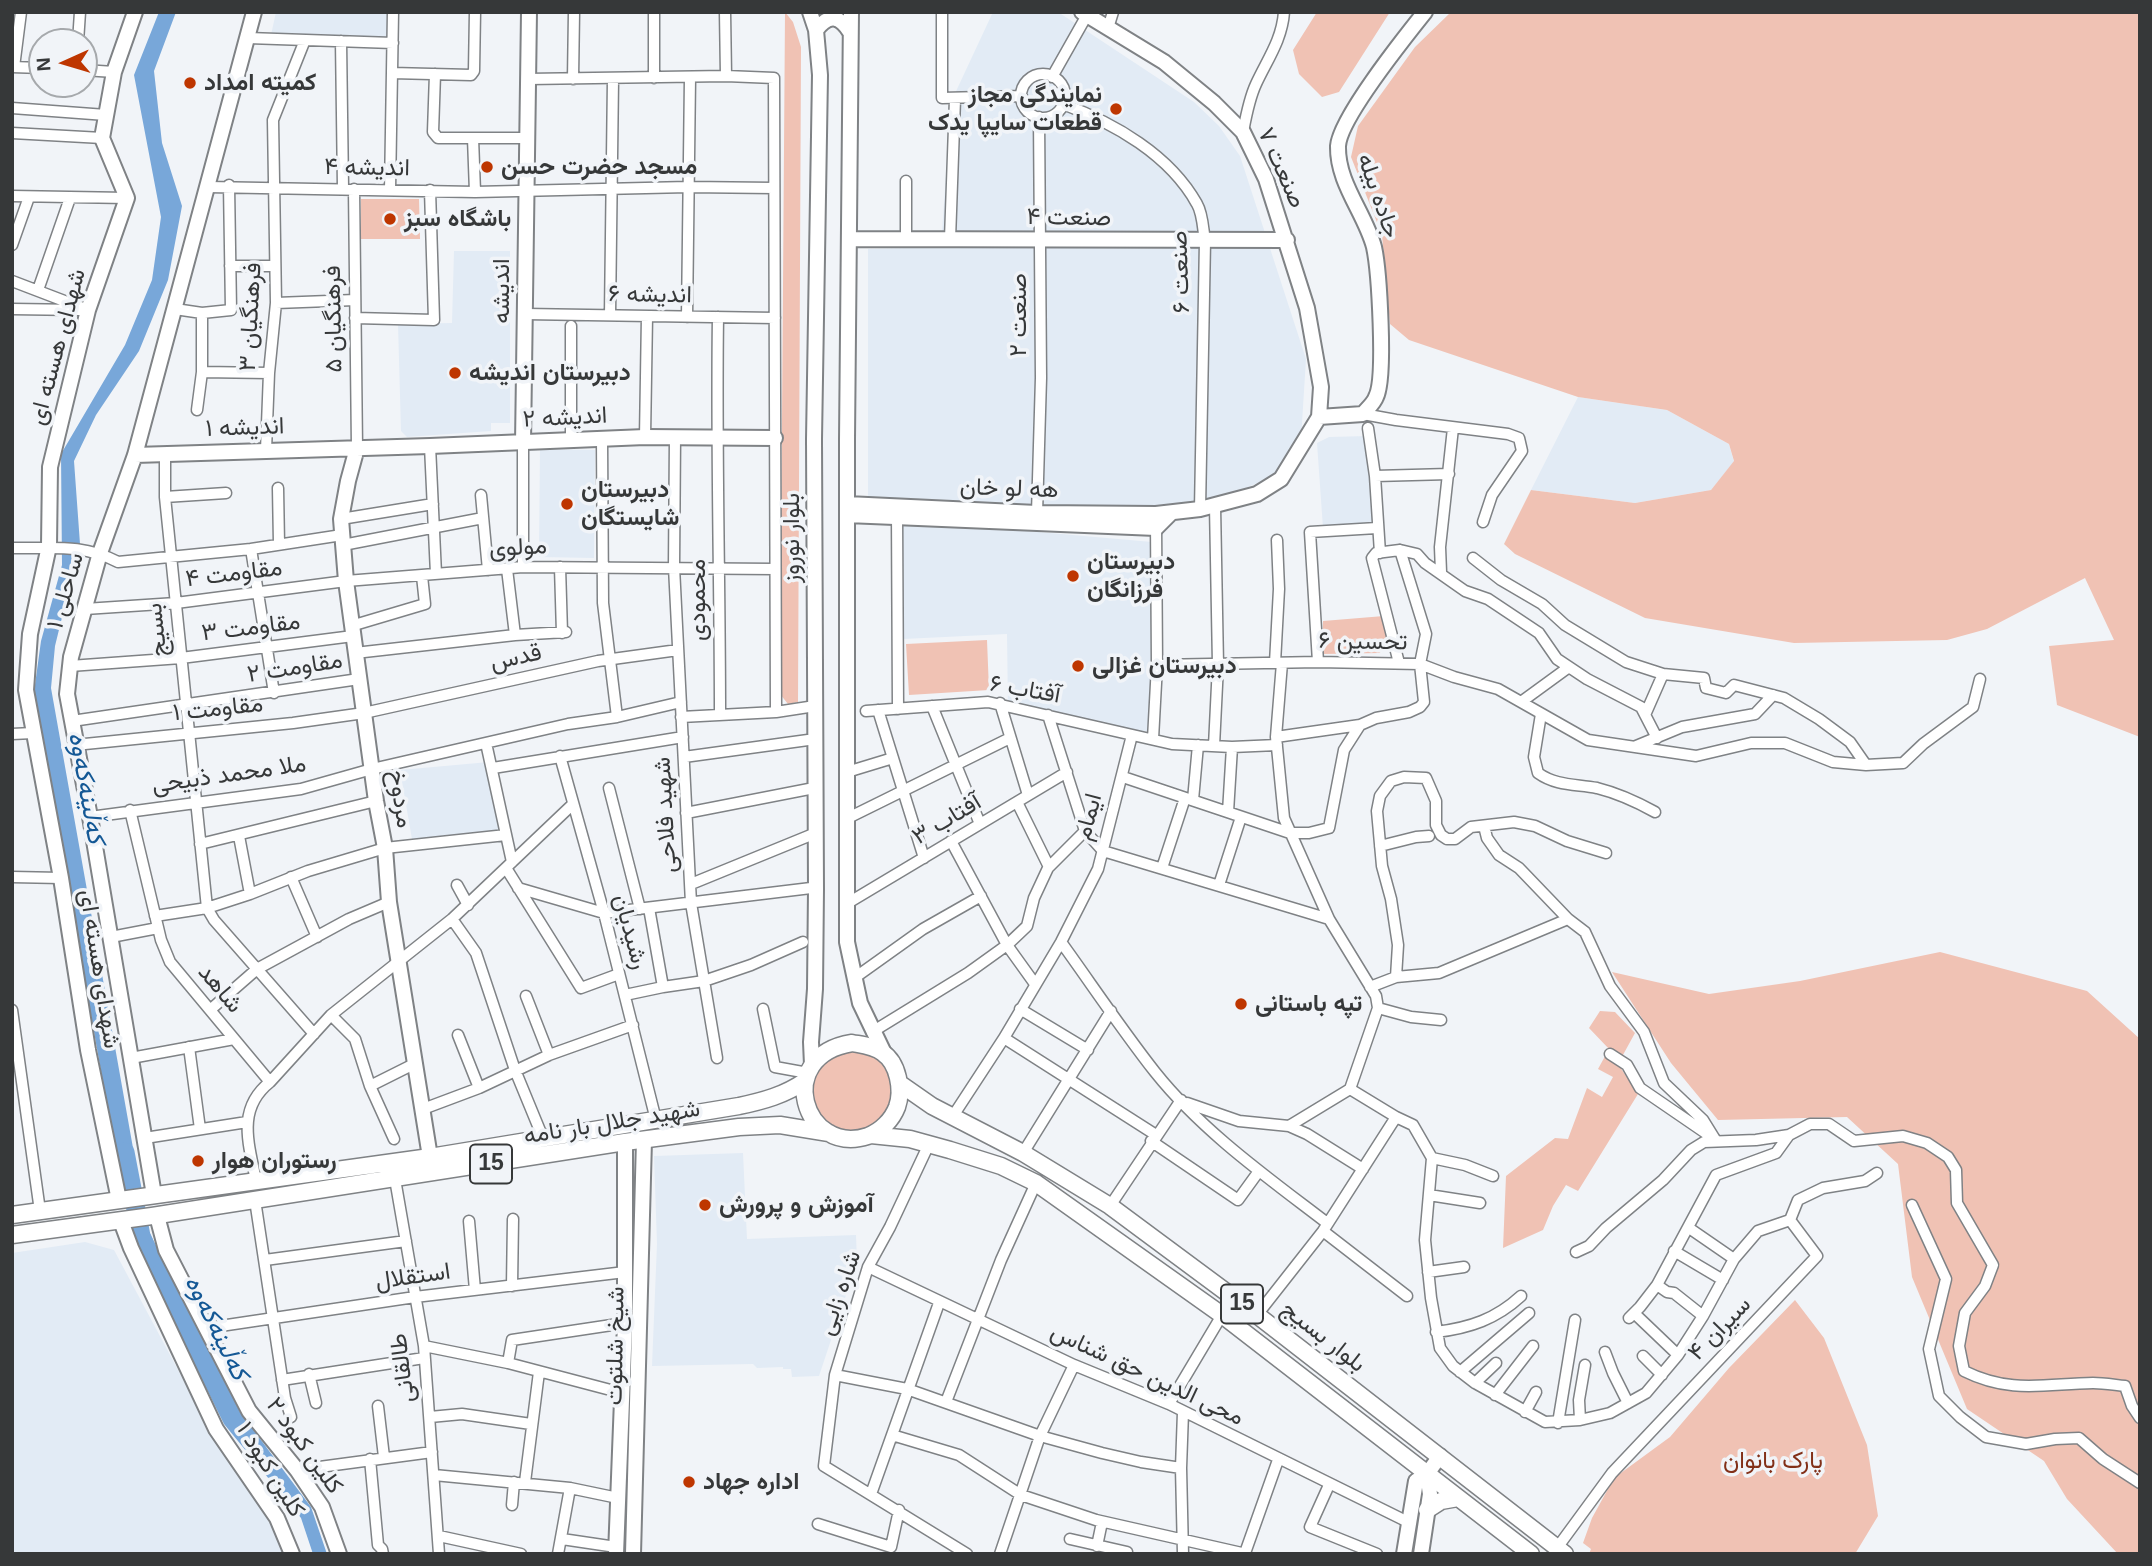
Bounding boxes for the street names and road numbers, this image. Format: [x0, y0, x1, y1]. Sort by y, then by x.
street label: صنعت ۷ [1251, 123, 1311, 213]
street label: جاده بیله [1350, 150, 1406, 242]
street label: اندیشه ۴ [324, 153, 410, 183]
street label: صنعت ۴ [1026, 203, 1112, 233]
street label: صنعت ۶ [1165, 230, 1197, 314]
street label: اندیشه [488, 258, 516, 324]
street label: فرهنگیان ۳ [234, 262, 268, 372]
street label: فرهنگیان ۵ [319, 265, 349, 373]
street label: شهدای هسته ای [23, 266, 93, 428]
street label: صنعت ۲ [1005, 273, 1033, 357]
street label: اندیشه ۶ [608, 280, 692, 310]
street label: اندیشه ۲ [522, 401, 608, 435]
street label: اندیشه ۱ [205, 412, 285, 444]
street label: هه لو خان [959, 473, 1059, 505]
street label: بلوار نوروز [778, 493, 806, 583]
street label: مولوی [488, 532, 548, 564]
street label: ساحلی ۱ [41, 550, 91, 632]
street label: مقاومت ۴ [184, 554, 284, 594]
street label: محمودی [684, 559, 712, 641]
street label: بسیج [140, 602, 174, 658]
street label: مقاومت ۳ [200, 608, 302, 648]
street label: تحسین ۶ [1318, 627, 1408, 657]
street label: قدس [488, 638, 544, 678]
street label: مقاومت ۲ [245, 646, 345, 690]
street label: آفتاب ۶ [987, 670, 1063, 710]
street label: مقاومت ۱ [172, 690, 264, 728]
street label: ملا محمد ذبیحی [150, 750, 308, 800]
street label: شهید فلاحی [649, 756, 683, 874]
street label: مردوخ [381, 768, 419, 830]
street label: آفتاب ۳ [907, 788, 987, 852]
street label: ایمام [1069, 790, 1109, 844]
street label: شهدای هسته ای [72, 887, 126, 1051]
street label: رشیدیان [606, 891, 654, 973]
street label: شاهد [191, 959, 249, 1019]
street label: شهید جلال بار نامه [522, 1095, 702, 1151]
road number: 15 [470, 1144, 512, 1184]
street label: شاره زایی [812, 1247, 868, 1339]
street label: استقلال [374, 1257, 452, 1297]
road number: 15 [1221, 1284, 1263, 1324]
street label: شیخ شلتوت [601, 1286, 631, 1406]
street label: سیران ۴ [1682, 1291, 1758, 1367]
street label: بلوار بسیج [1275, 1295, 1371, 1379]
street label: محی الدین حق شناس [1046, 1318, 1248, 1432]
street label: طالقانی [384, 1332, 422, 1404]
street label: کلین کبود ۲ [259, 1392, 349, 1500]
street label: کلین کبود ۱ [230, 1417, 310, 1523]

